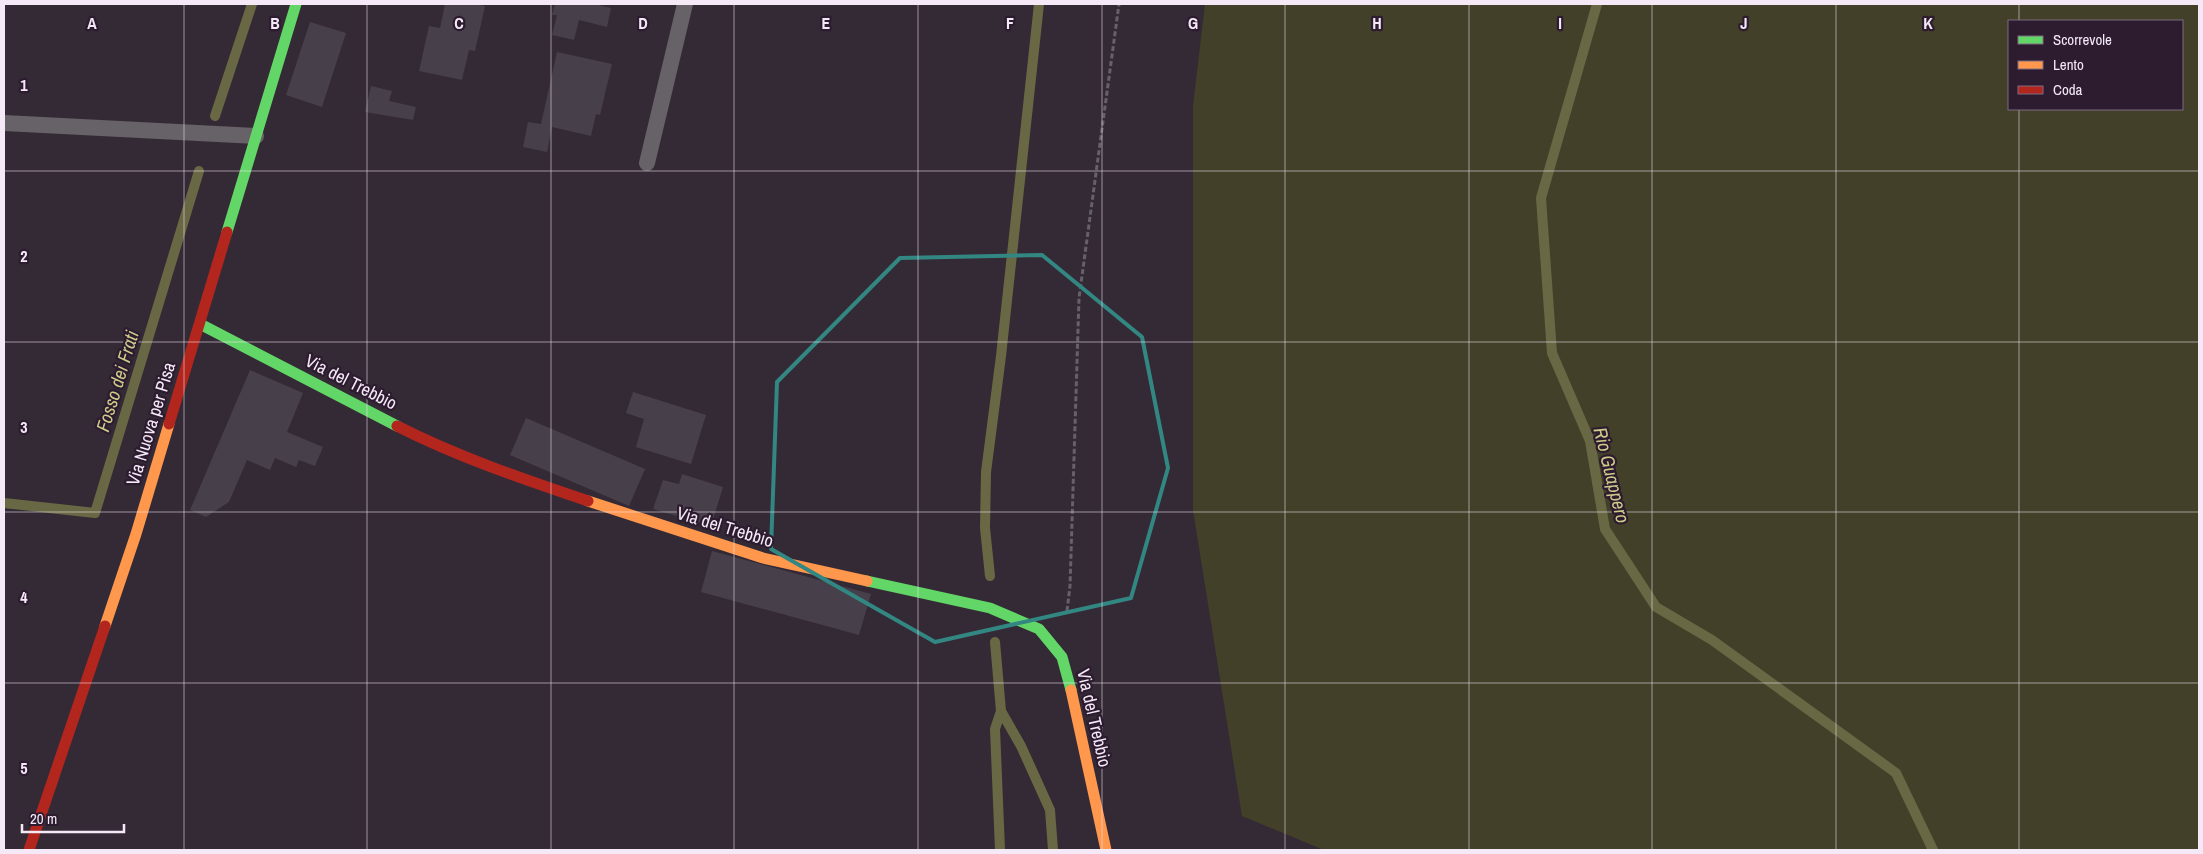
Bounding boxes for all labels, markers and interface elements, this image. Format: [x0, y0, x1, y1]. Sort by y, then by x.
text: A [87, 12, 97, 34]
text: B [270, 12, 280, 34]
text: C [454, 12, 464, 34]
text: D [638, 12, 648, 34]
text: E [822, 12, 831, 34]
text: F [1006, 12, 1014, 34]
text: G [1188, 12, 1198, 34]
text: H [1372, 12, 1382, 34]
text: I [1558, 12, 1562, 34]
text: J [1740, 12, 1748, 34]
text: K [1923, 12, 1933, 34]
legend [2008, 20, 2183, 110]
text: Scorrevole [2053, 29, 2112, 50]
text: Lento [2053, 54, 2084, 75]
text: 1 [20, 74, 28, 96]
text: Coda [2053, 79, 2083, 100]
text: 2 [20, 245, 28, 267]
water label: Fosso dei Frati [89, 327, 145, 435]
street label: Via del Trebbio [301, 348, 401, 415]
street label: Via Nuova per Pisa [120, 359, 181, 489]
text: 3 [20, 416, 28, 438]
water label: Rio Guappero [1588, 424, 1637, 526]
street label: Via del Trebbio [674, 500, 777, 553]
text: 4 [20, 586, 28, 608]
street label: Via del Trebbio [1071, 666, 1118, 769]
text: 5 [20, 757, 28, 779]
scale bar [22, 802, 125, 834]
text: 20 m [30, 808, 57, 829]

